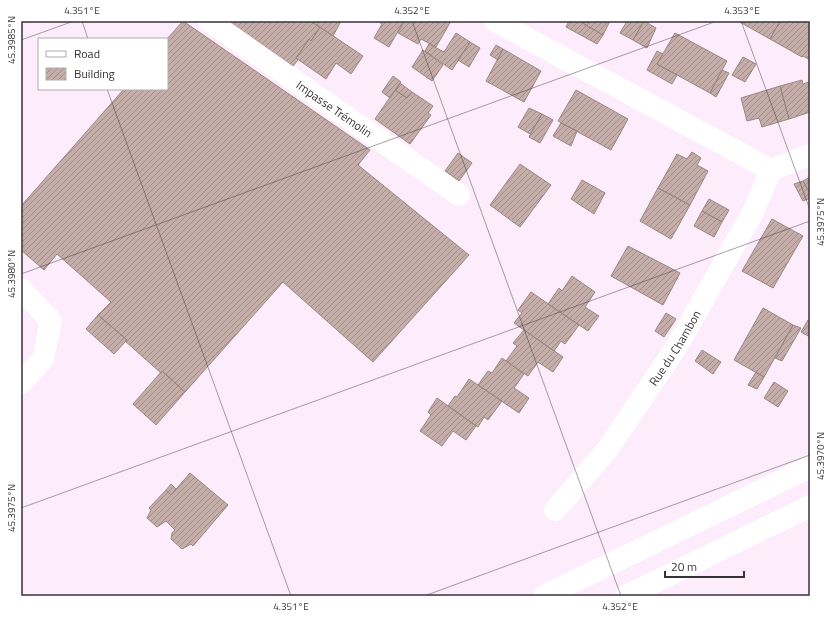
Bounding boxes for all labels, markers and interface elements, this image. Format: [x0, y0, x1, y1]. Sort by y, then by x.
text: 4.351°E [64, 3, 100, 18]
text: 4.352°E [394, 3, 430, 18]
text: 4.353°E [724, 3, 760, 18]
text: 45.3985°N [4, 16, 19, 64]
legend [38, 38, 168, 90]
text: Road [74, 44, 100, 63]
text: Building [74, 64, 115, 83]
street label: Impasse Trémolin [293, 75, 376, 142]
text: 45.3975°N [813, 198, 828, 246]
text: 45.3980°N [4, 250, 19, 298]
street label: Rue du Chambon [644, 306, 705, 389]
text: 45.3970°N [813, 432, 828, 480]
text: 45.3975°N [4, 484, 19, 532]
scale bar [665, 553, 744, 579]
text: 20 m [671, 557, 697, 576]
text: 4.351°E [273, 599, 309, 614]
text: 4.352°E [602, 599, 638, 614]

